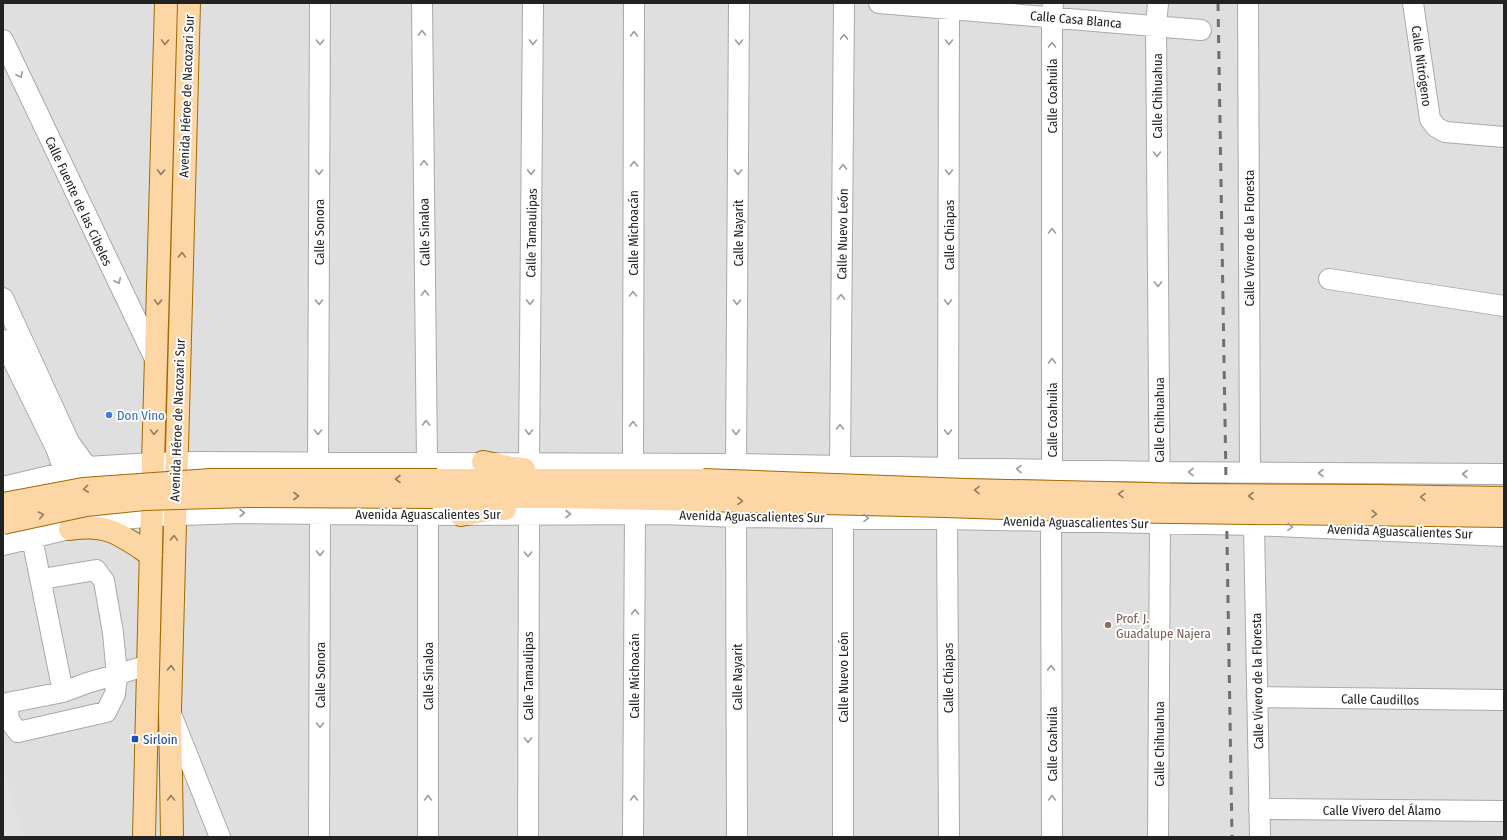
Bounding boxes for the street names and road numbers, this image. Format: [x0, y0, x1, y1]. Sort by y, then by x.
street label: Calle Casa Blanca [1029, 8, 1123, 31]
street label: Avenida Héroe de Nacozari Sur [176, 14, 197, 178]
street label: Calle Nitrógeno [1408, 25, 1435, 108]
street label: Calle Chihuahua [1150, 53, 1165, 139]
street label: Calle Coahuila [1045, 58, 1060, 134]
street label: Calle Fuente de las Cibeles [42, 134, 115, 269]
street label: Calle Vivero de la Floresta [1242, 170, 1257, 306]
street label: Calle Tamaulipas [523, 188, 540, 278]
street label: Calle Nuevo León [834, 188, 851, 280]
street label: Calle Michoacán [626, 190, 641, 276]
street label: Calle Sinaloa [416, 198, 433, 266]
street label: Calle Sonora [312, 199, 327, 265]
street label: Calle Nayarit [731, 199, 746, 267]
street label: Calle Chiapas [942, 199, 957, 270]
street label: Avenida Héroe de Nacozari Sur [167, 338, 188, 502]
street label: Calle Chihuahua [1152, 377, 1167, 463]
street label: Calle Coahuila [1045, 382, 1060, 458]
street label: Avenida Aguascalientes Sur [355, 507, 501, 522]
street label: Avenida Aguascalientes Sur [679, 508, 825, 525]
street label: Avenida Aguascalientes Sur [1003, 514, 1149, 531]
street label: Avenida Aguascalientes Sur [1327, 521, 1473, 542]
street label: Calle Vivero de la Floresta [1249, 612, 1266, 750]
street label: Calle Tamaulipas [521, 631, 536, 721]
street label: Calle Nuevo León [836, 631, 851, 723]
street label: Calle Michoacán [627, 633, 642, 719]
street label: Calle Sonora [313, 642, 328, 708]
street label: Calle Sinaloa [421, 642, 436, 710]
street label: Calle Chiapas [941, 642, 956, 713]
street label: Calle Nayarit [730, 643, 745, 711]
street label: Calle Caudillos [1341, 691, 1420, 708]
street label: Calle Chihuahua [1152, 701, 1167, 787]
street label: Calle Coahuila [1045, 706, 1060, 782]
street label: Calle Vivero del Álamo [1323, 803, 1441, 818]

